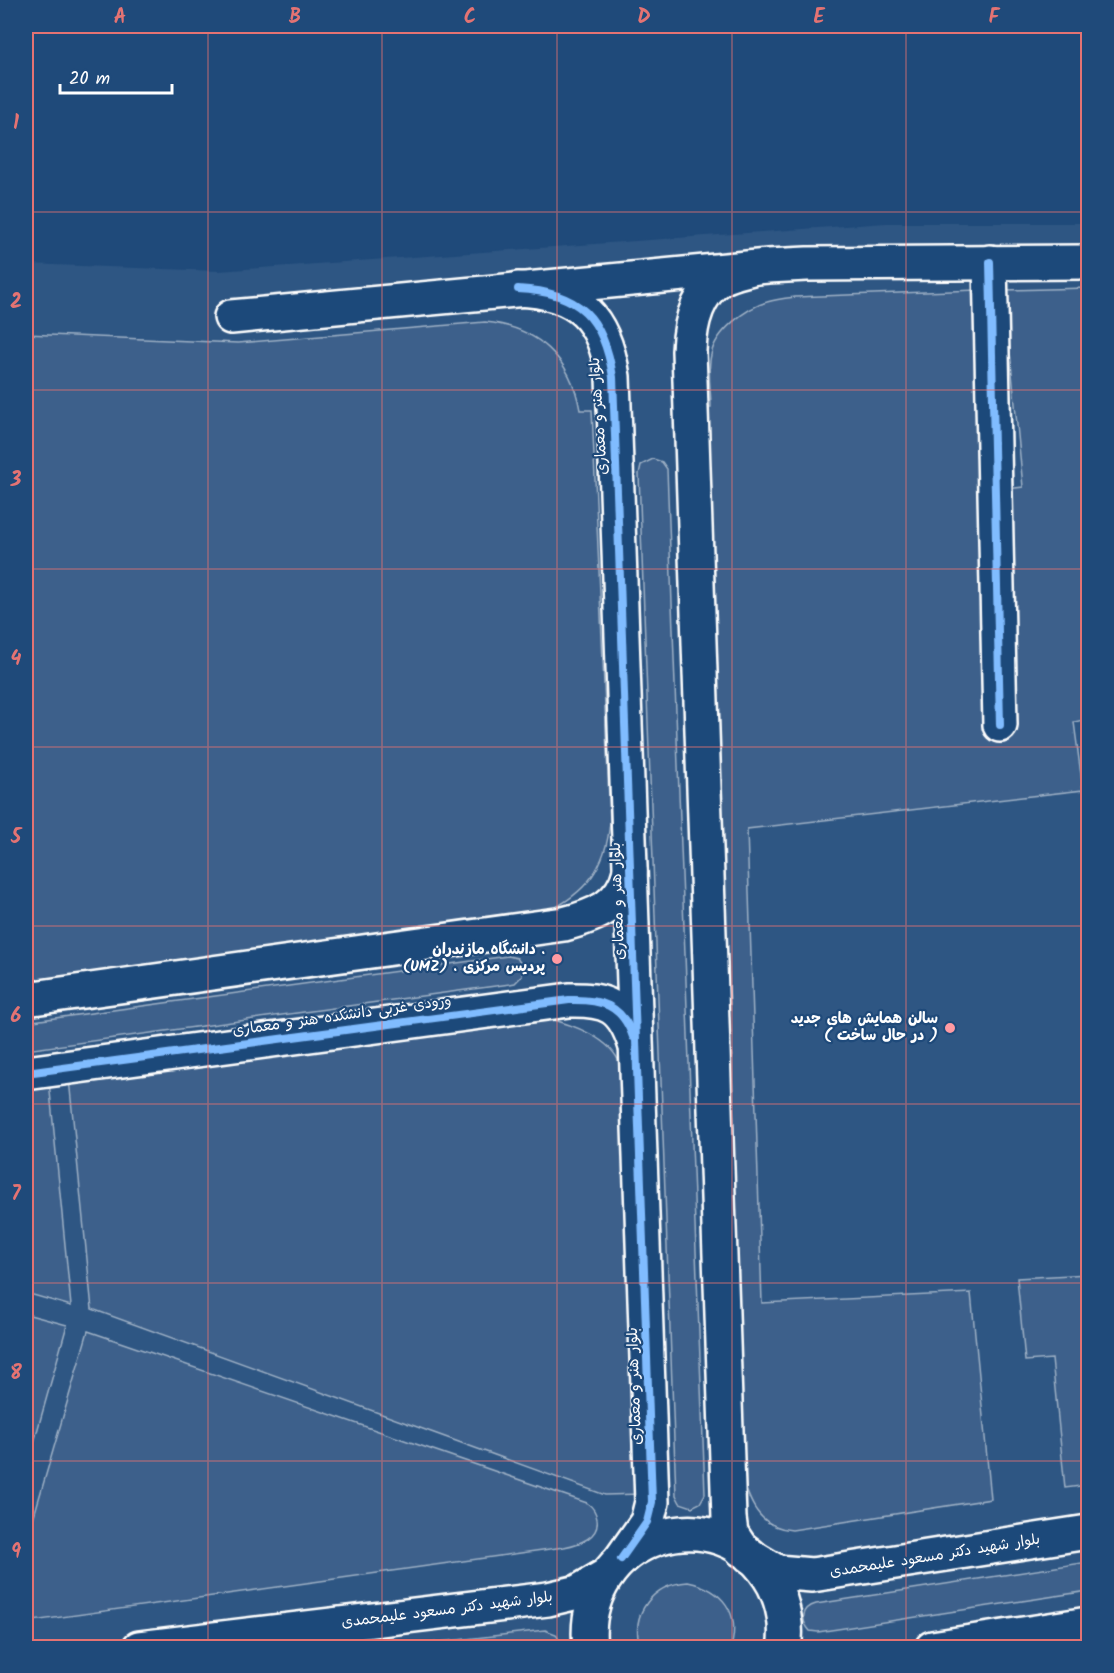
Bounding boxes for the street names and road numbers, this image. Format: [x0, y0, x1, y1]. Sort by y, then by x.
street label: بلوار هنر و معماری [583, 356, 615, 476]
street label: بلوار هنر و معماری [604, 842, 632, 960]
street label: ورودی غربی دانشکده هنر و معماری [231, 989, 453, 1043]
street label: بلوار هنر و معماری [621, 1327, 649, 1445]
street label: بلوار شهید دکتر مسعود علیمحمدی [828, 1528, 1042, 1584]
street label: بلوار شهید دکتر مسعود علیمحمدی [340, 1585, 554, 1635]

